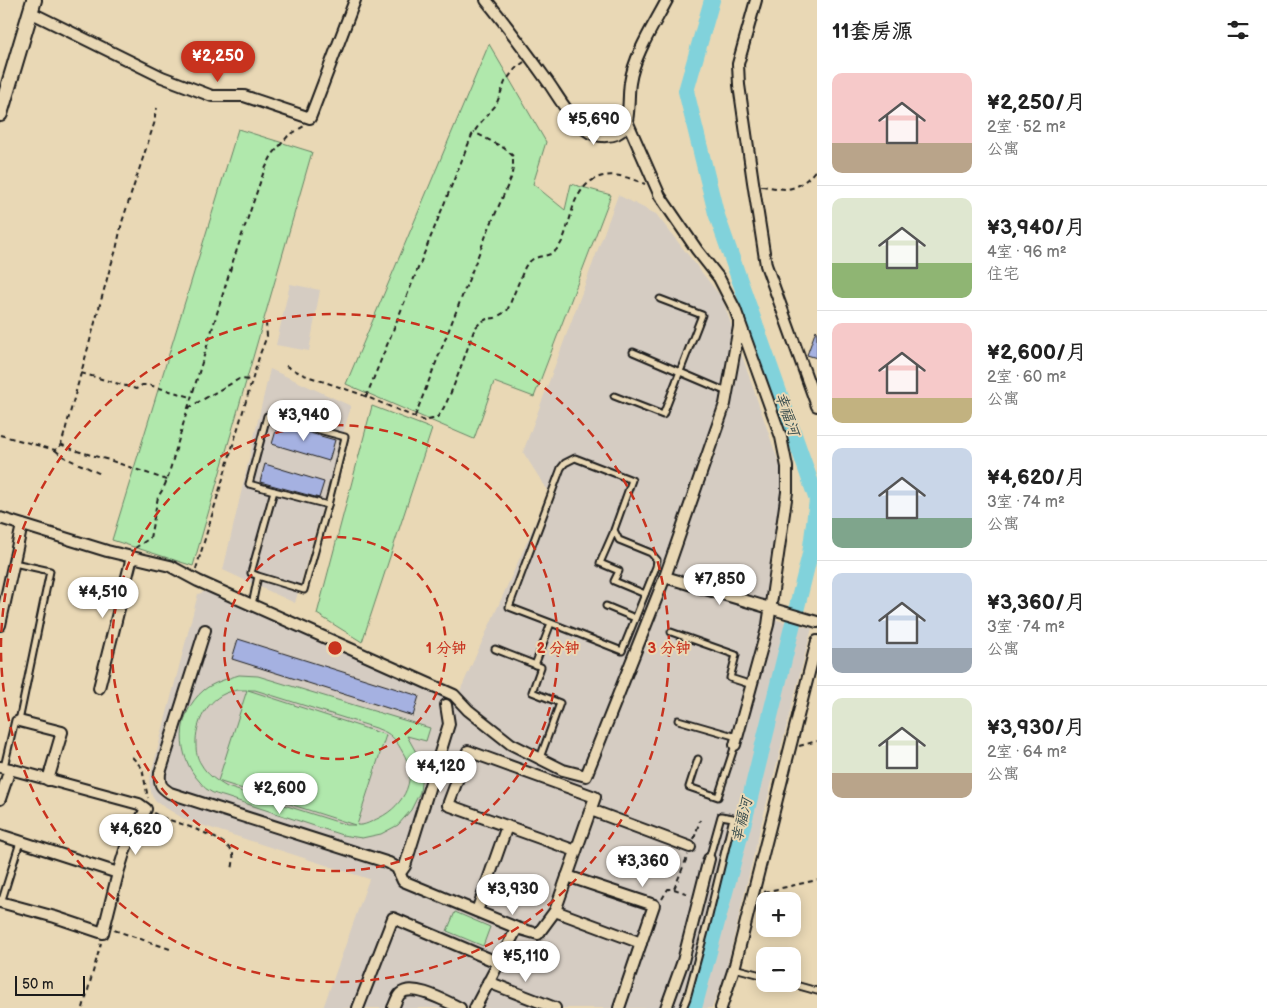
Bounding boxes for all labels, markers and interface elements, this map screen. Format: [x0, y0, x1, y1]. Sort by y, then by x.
icon: filters [1224, 16, 1252, 44]
text: 11套房源 [832, 19, 913, 44]
pin: ¥2,250 [177, 41, 259, 83]
text: ¥2,250 [192, 47, 244, 66]
text: ¥2,250/月 [987, 90, 1086, 115]
icon: home [872, 93, 932, 153]
pin: ¥5,690 [553, 104, 635, 146]
text: ¥5,690 [568, 110, 620, 129]
text: 2室 · 52 m² [987, 118, 1066, 137]
text: 公寓 [987, 140, 1019, 159]
text: ¥3,940/月 [987, 215, 1086, 240]
icon: home [872, 218, 932, 278]
text: 4室 · 96 m² [987, 243, 1067, 262]
text: 住宅 [987, 265, 1019, 284]
text: ¥2,600/月 [987, 340, 1087, 365]
icon: home [872, 343, 932, 403]
text: 2室 · 60 m² [987, 368, 1067, 387]
water label: 幸福河 [771, 390, 804, 441]
text: 公寓 [987, 390, 1019, 409]
pin: ¥3,940 [263, 400, 345, 442]
text: ¥3,940 [278, 406, 330, 425]
text: ¥4,620/月 [987, 465, 1086, 490]
icon: home [872, 468, 932, 528]
text: 3室 · 74 m² [987, 493, 1065, 512]
text: 公寓 [987, 515, 1019, 534]
pin: ¥7,850 [679, 564, 761, 606]
text: ¥7,850 [694, 570, 746, 589]
pin: ¥4,510 [62, 576, 144, 619]
text: ¥4,510 [79, 583, 127, 602]
text: ¥3,360/月 [987, 590, 1086, 615]
icon: home [872, 593, 932, 653]
text: 3室 · 74 m² [987, 618, 1065, 637]
centre of rings [326, 639, 344, 657]
text: 1 分钟 [426, 639, 466, 658]
text: 2 分钟 [536, 639, 580, 658]
text: 3 分钟 [648, 639, 690, 658]
text: 公寓 [987, 640, 1019, 659]
text: ¥3,930/月 [987, 715, 1086, 740]
icon: home [872, 718, 932, 778]
text: 2室 · 64 m² [987, 743, 1067, 762]
pin: ¥4,120 [400, 750, 482, 793]
text: ¥4,120 [417, 757, 465, 776]
text: 公寓 [987, 765, 1019, 784]
pin: ¥2,600 [239, 772, 321, 815]
text: ¥2,600 [254, 779, 306, 798]
water label: 幸福河 [727, 793, 757, 844]
pin: ¥4,620 [95, 814, 177, 856]
text: ¥4,620 [110, 820, 162, 839]
pin: ¥3,360 [602, 846, 684, 888]
text: ¥3,360 [617, 852, 669, 871]
pin: ¥3,930 [472, 874, 554, 916]
text: ¥3,930 [487, 880, 539, 899]
map controls [756, 892, 801, 992]
button: + [756, 892, 801, 937]
pin: ¥5,110 [485, 940, 567, 983]
text: ¥5,110 [503, 947, 549, 966]
button: − [756, 947, 801, 992]
scale bar [15, 973, 85, 996]
text: 50 m [22, 976, 54, 993]

